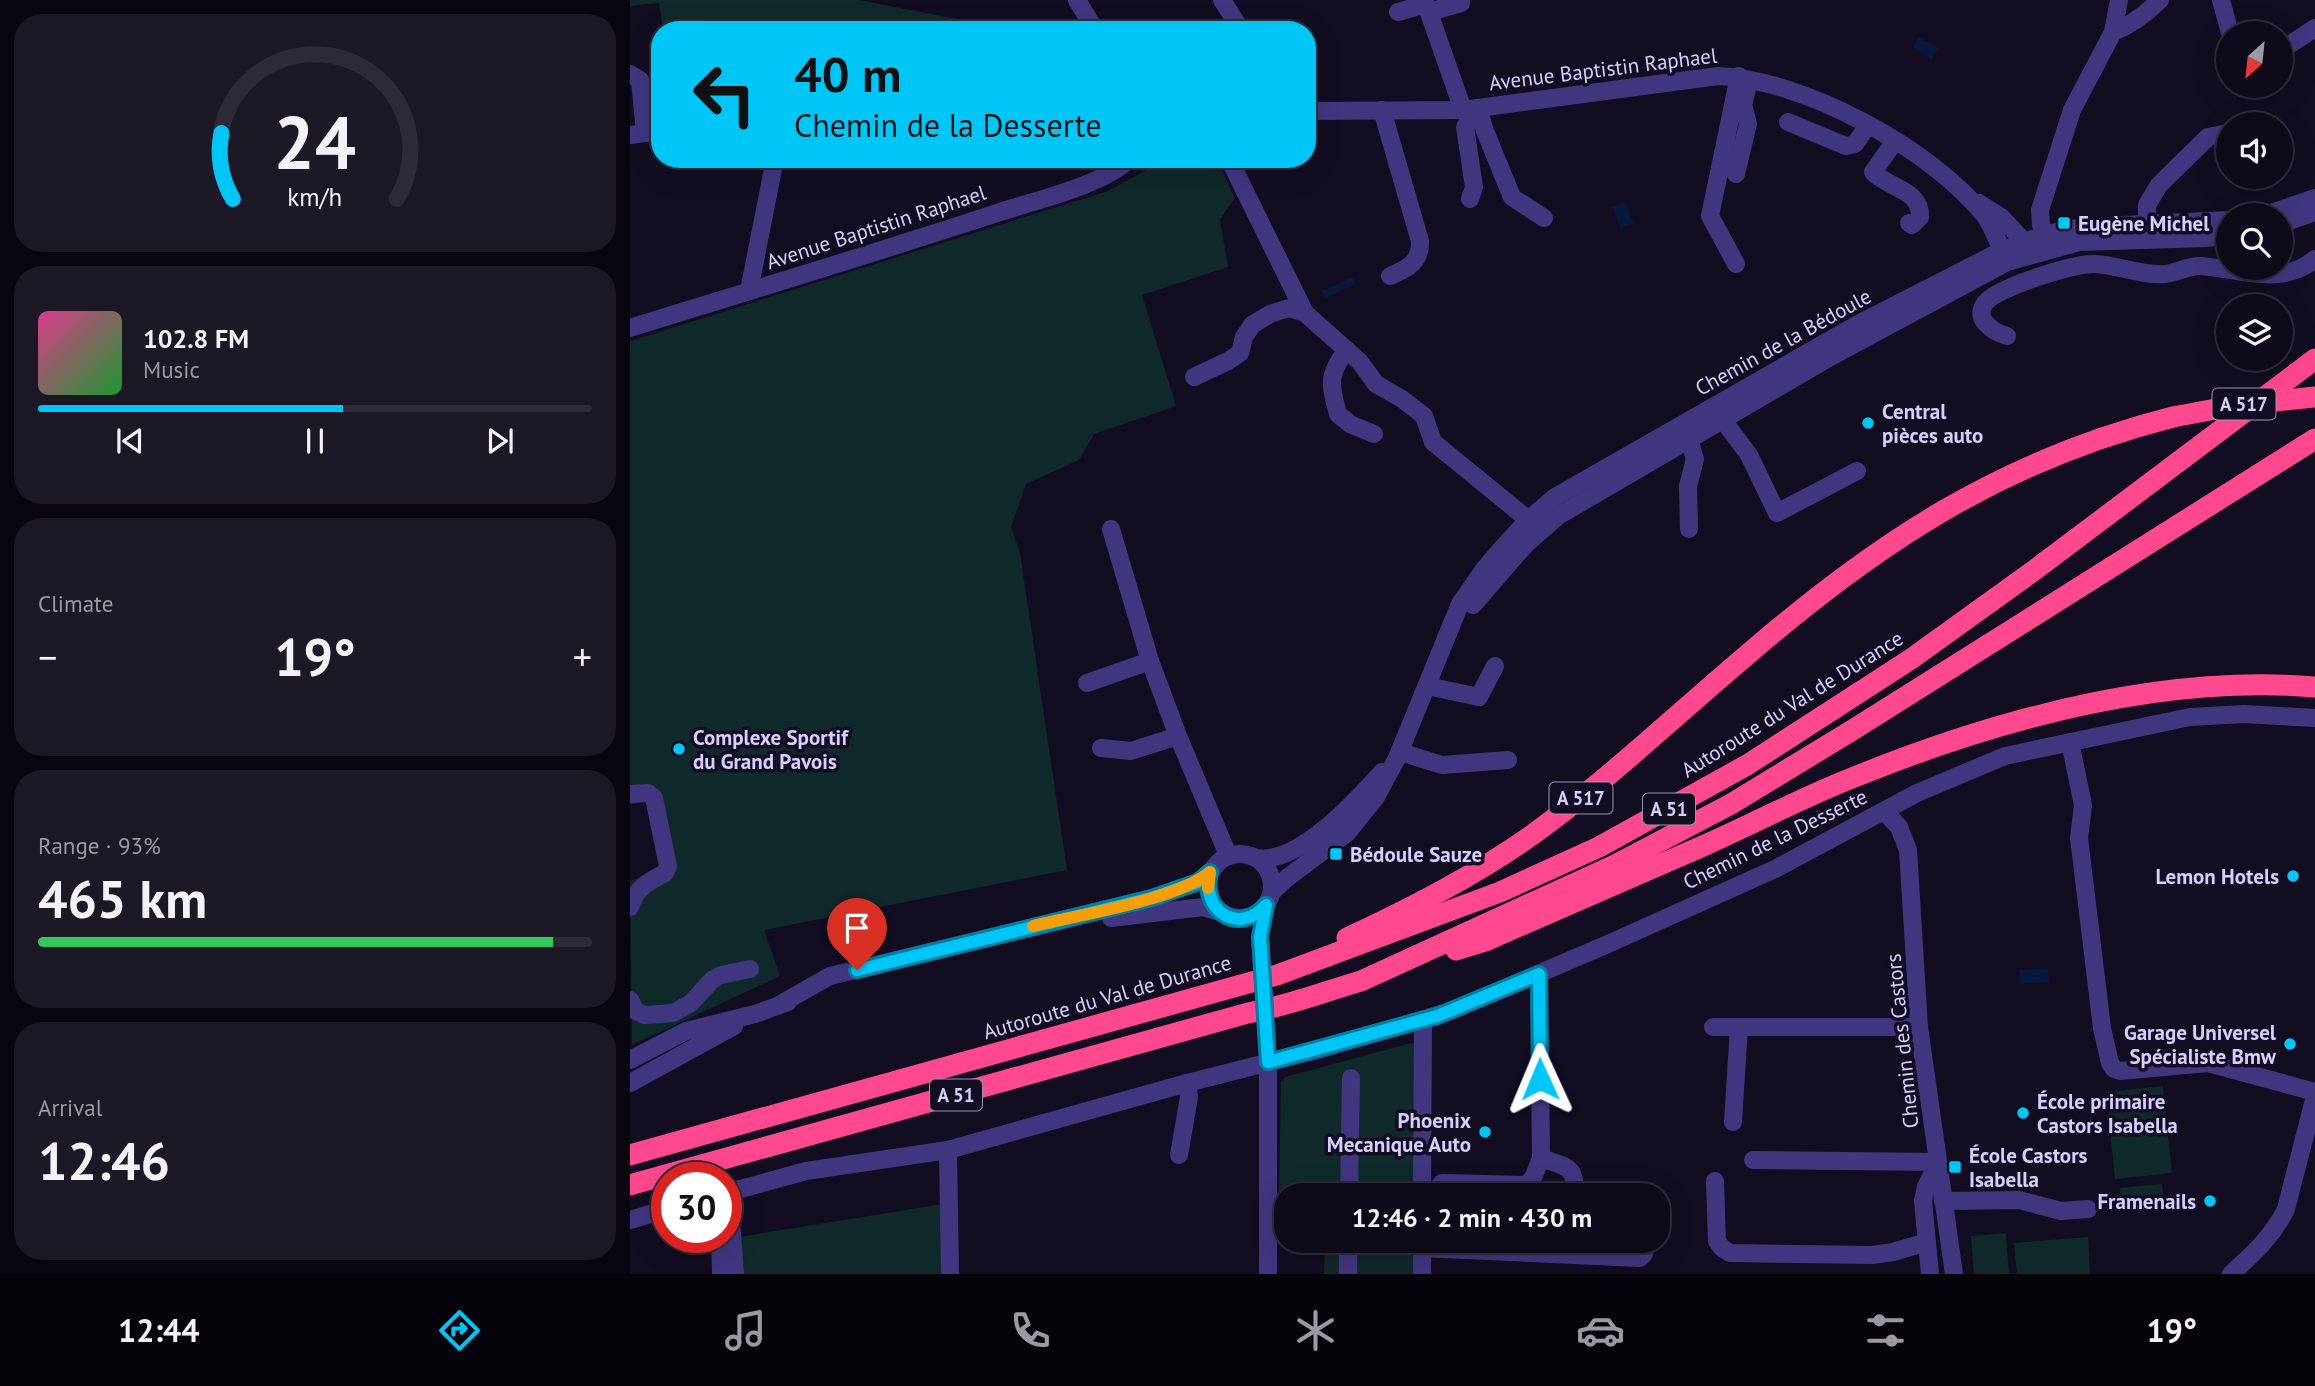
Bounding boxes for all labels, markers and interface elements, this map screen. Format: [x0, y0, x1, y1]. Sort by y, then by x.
north arrow [2216, 21, 2292, 98]
map controls [2216, 21, 2293, 371]
text: 40 m [794, 42, 901, 106]
street label: Avenue Baptistin Raphael [1487, 42, 1719, 96]
icon: left [679, 49, 770, 140]
text: 24 [274, 95, 356, 189]
text: Chemin de la Desserte [794, 104, 1101, 146]
button: sound [2216, 112, 2293, 189]
street label: Avenue Baptistin Raphael [763, 179, 989, 275]
text: km/h [288, 181, 342, 213]
button: search [2216, 203, 2293, 280]
place label: Eugène Michel [2078, 210, 2210, 237]
marker: Eugène Michel [2056, 215, 2072, 231]
street label: Chemin de la Bédoule [1690, 282, 1876, 402]
button: layers [2216, 294, 2293, 371]
text: 102.8 FM [143, 322, 249, 355]
text: Music [143, 355, 200, 384]
road number: A 517 [2212, 388, 2276, 420]
place label: Central pièces auto [1882, 398, 1983, 449]
marker: Central pièces auto [1860, 415, 1876, 431]
icon: previous [111, 422, 149, 460]
icon: pause [296, 422, 334, 460]
icon: next [481, 422, 519, 460]
text: Climate [38, 589, 113, 618]
text: 19° [274, 623, 356, 690]
street label: Autoroute du Val de Durance [1676, 625, 1908, 783]
text: − [38, 632, 57, 681]
text: + [573, 632, 592, 681]
place label: Complexe Sportif du Grand Pavois [693, 724, 849, 775]
marker: Complexe Sportif du Grand Pavois [671, 741, 687, 757]
road number: A 517 [1550, 782, 1612, 814]
street label: Chemin de la Desserte [1678, 783, 1872, 895]
road number: A 51 [1643, 794, 1695, 824]
text: Range · 93% [38, 831, 161, 860]
place label: Bédoule Sauze [1350, 841, 1482, 868]
marker: Bédoule Sauze [1328, 846, 1344, 862]
place label: Lemon Hotels [2155, 863, 2279, 890]
text: 465 km [38, 865, 207, 932]
marker: Lemon Hotels [2285, 868, 2301, 884]
pin [827, 898, 887, 970]
icon: arrive [838, 909, 876, 947]
street label: Autoroute du Val de Durance [980, 949, 1234, 1045]
street label: Chemin des Castors [1879, 952, 1925, 1130]
place label: Garage Universel Spécialiste Bmw [2124, 1019, 2277, 1070]
marker: Garage Universel Spécialiste Bmw [2282, 1036, 2298, 1052]
position arrow [1503, 1042, 1577, 1116]
road number: A 51 [930, 1079, 982, 1110]
place label: École primaire Castors Isabella [2037, 1088, 2178, 1139]
text: Arrival [38, 1093, 102, 1122]
marker: École primaire Castors Isabella [2015, 1105, 2031, 1121]
place label: Phoenix Mecanique Auto [1327, 1107, 1471, 1158]
marker: Phoenix Mecanique Auto [1477, 1124, 1493, 1140]
text: 12:46 [38, 1127, 170, 1194]
place label: École Castors Isabella [1969, 1142, 2088, 1193]
marker: École Castors Isabella [1947, 1159, 1963, 1175]
speed limit sign: 30 [651, 1162, 742, 1253]
place label: Framenails [2097, 1188, 2196, 1215]
marker: Framenails [2202, 1193, 2218, 1209]
text: 12:46 · 2 min · 430 m [1352, 1201, 1592, 1234]
icon: directions [435, 1306, 484, 1355]
icon: music [721, 1306, 770, 1355]
icon: phone [1006, 1306, 1055, 1355]
icon: climate [1291, 1306, 1340, 1355]
icon: car [1576, 1306, 1625, 1355]
icon: filters [1861, 1306, 1910, 1355]
text: 12:44 [118, 1309, 199, 1351]
text: 19° [2147, 1309, 2197, 1351]

